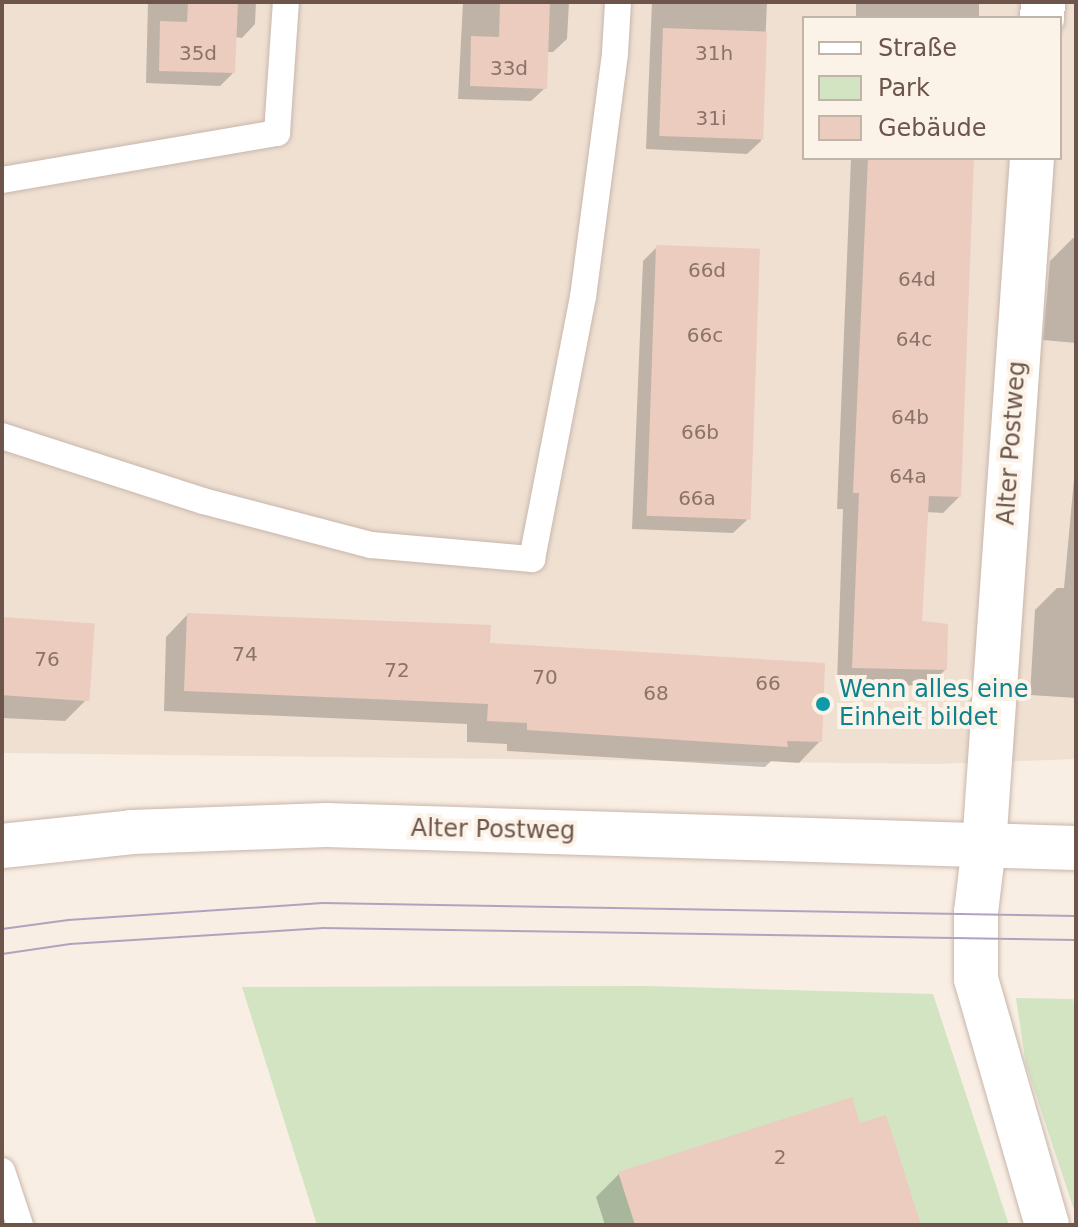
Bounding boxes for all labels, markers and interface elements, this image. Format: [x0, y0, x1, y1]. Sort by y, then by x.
legend [802, 16, 1062, 160]
text: Straße [878, 34, 957, 62]
house number: 35d [179, 41, 217, 65]
house number: 31h [695, 41, 733, 65]
house number: 33d [490, 56, 528, 80]
text: Park [878, 74, 930, 102]
house number: 31i [695, 106, 727, 130]
text: Gebäude [878, 114, 987, 142]
house number: 66d [688, 258, 726, 282]
house number: 64d [898, 267, 936, 291]
house number: 66c [687, 323, 723, 347]
house number: 64c [896, 327, 932, 351]
street label: Alter Postweg [992, 360, 1032, 526]
house number: 64b [891, 405, 929, 429]
house number: 66b [681, 420, 719, 444]
house number: 64a [889, 464, 927, 488]
house number: 66a [678, 486, 716, 510]
house number: 74 [232, 642, 258, 666]
house number: 76 [34, 647, 60, 671]
house number: 72 [384, 658, 410, 682]
house number: 70 [532, 665, 558, 689]
house number: 66 [755, 671, 781, 695]
place label: Wenn alles eine Einheit bildet [839, 676, 1028, 732]
house number: 68 [643, 681, 669, 705]
marker: Wenn alles eine Einheit bildet [814, 695, 832, 713]
street label: Alter Postweg [410, 814, 576, 846]
house number: 2 [774, 1145, 786, 1169]

